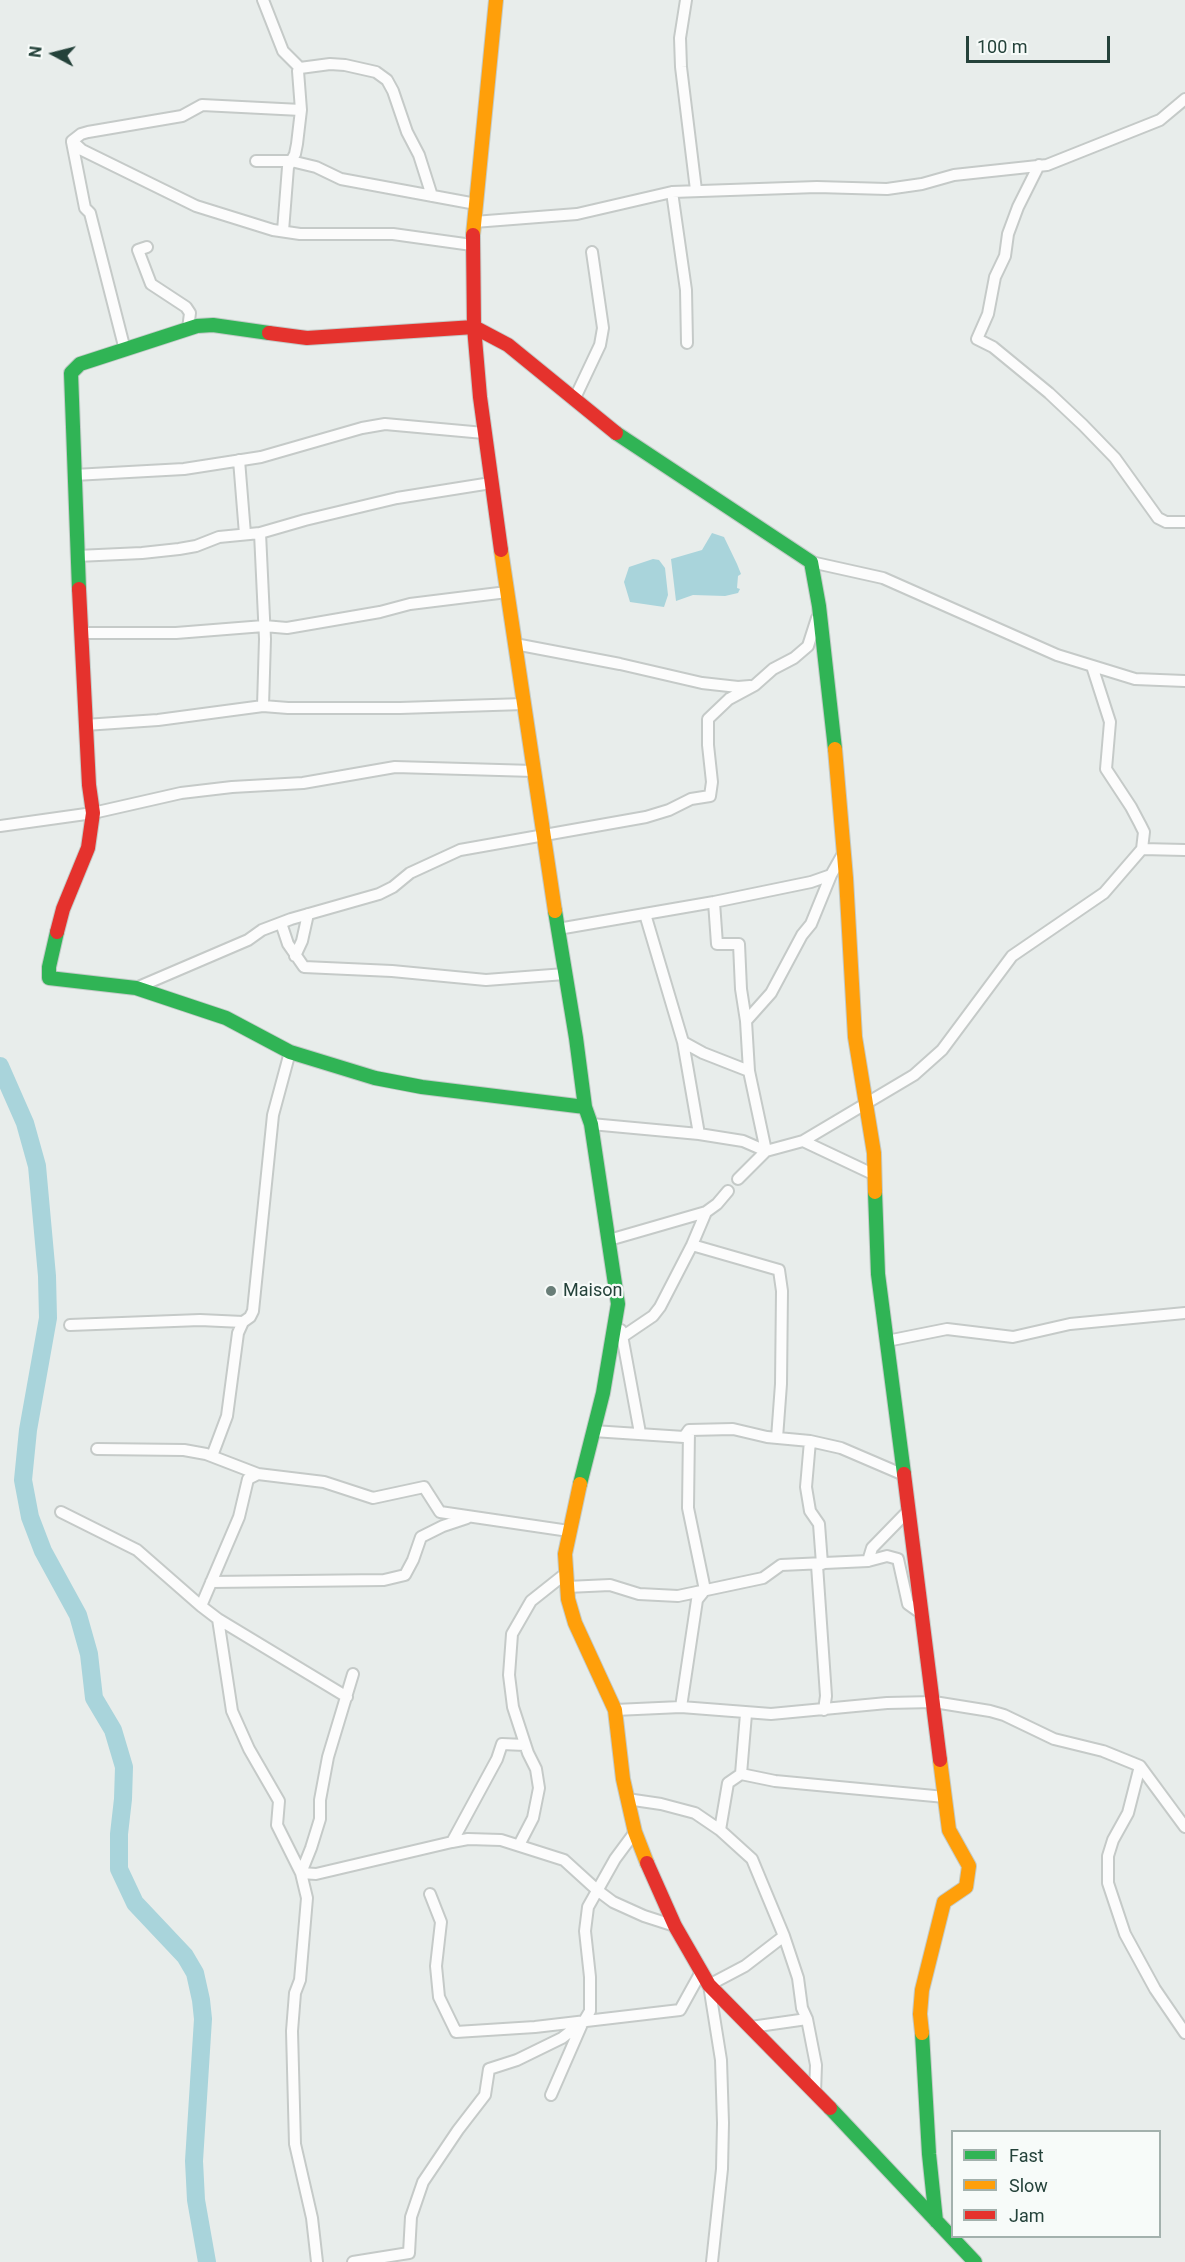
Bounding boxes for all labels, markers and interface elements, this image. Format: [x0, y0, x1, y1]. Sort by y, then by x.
north arrow [24, 24, 84, 84]
scale bar [969, 24, 1113, 62]
text: 100 m [977, 36, 1028, 57]
text: N [26, 45, 46, 59]
place label: Maison [563, 1280, 622, 1302]
marker: Maison [544, 1284, 558, 1298]
legend [951, 2130, 1161, 2238]
text: Fast [1009, 2145, 1044, 2166]
text: Slow [1009, 2175, 1048, 2196]
text: Jam [1009, 2205, 1045, 2226]

